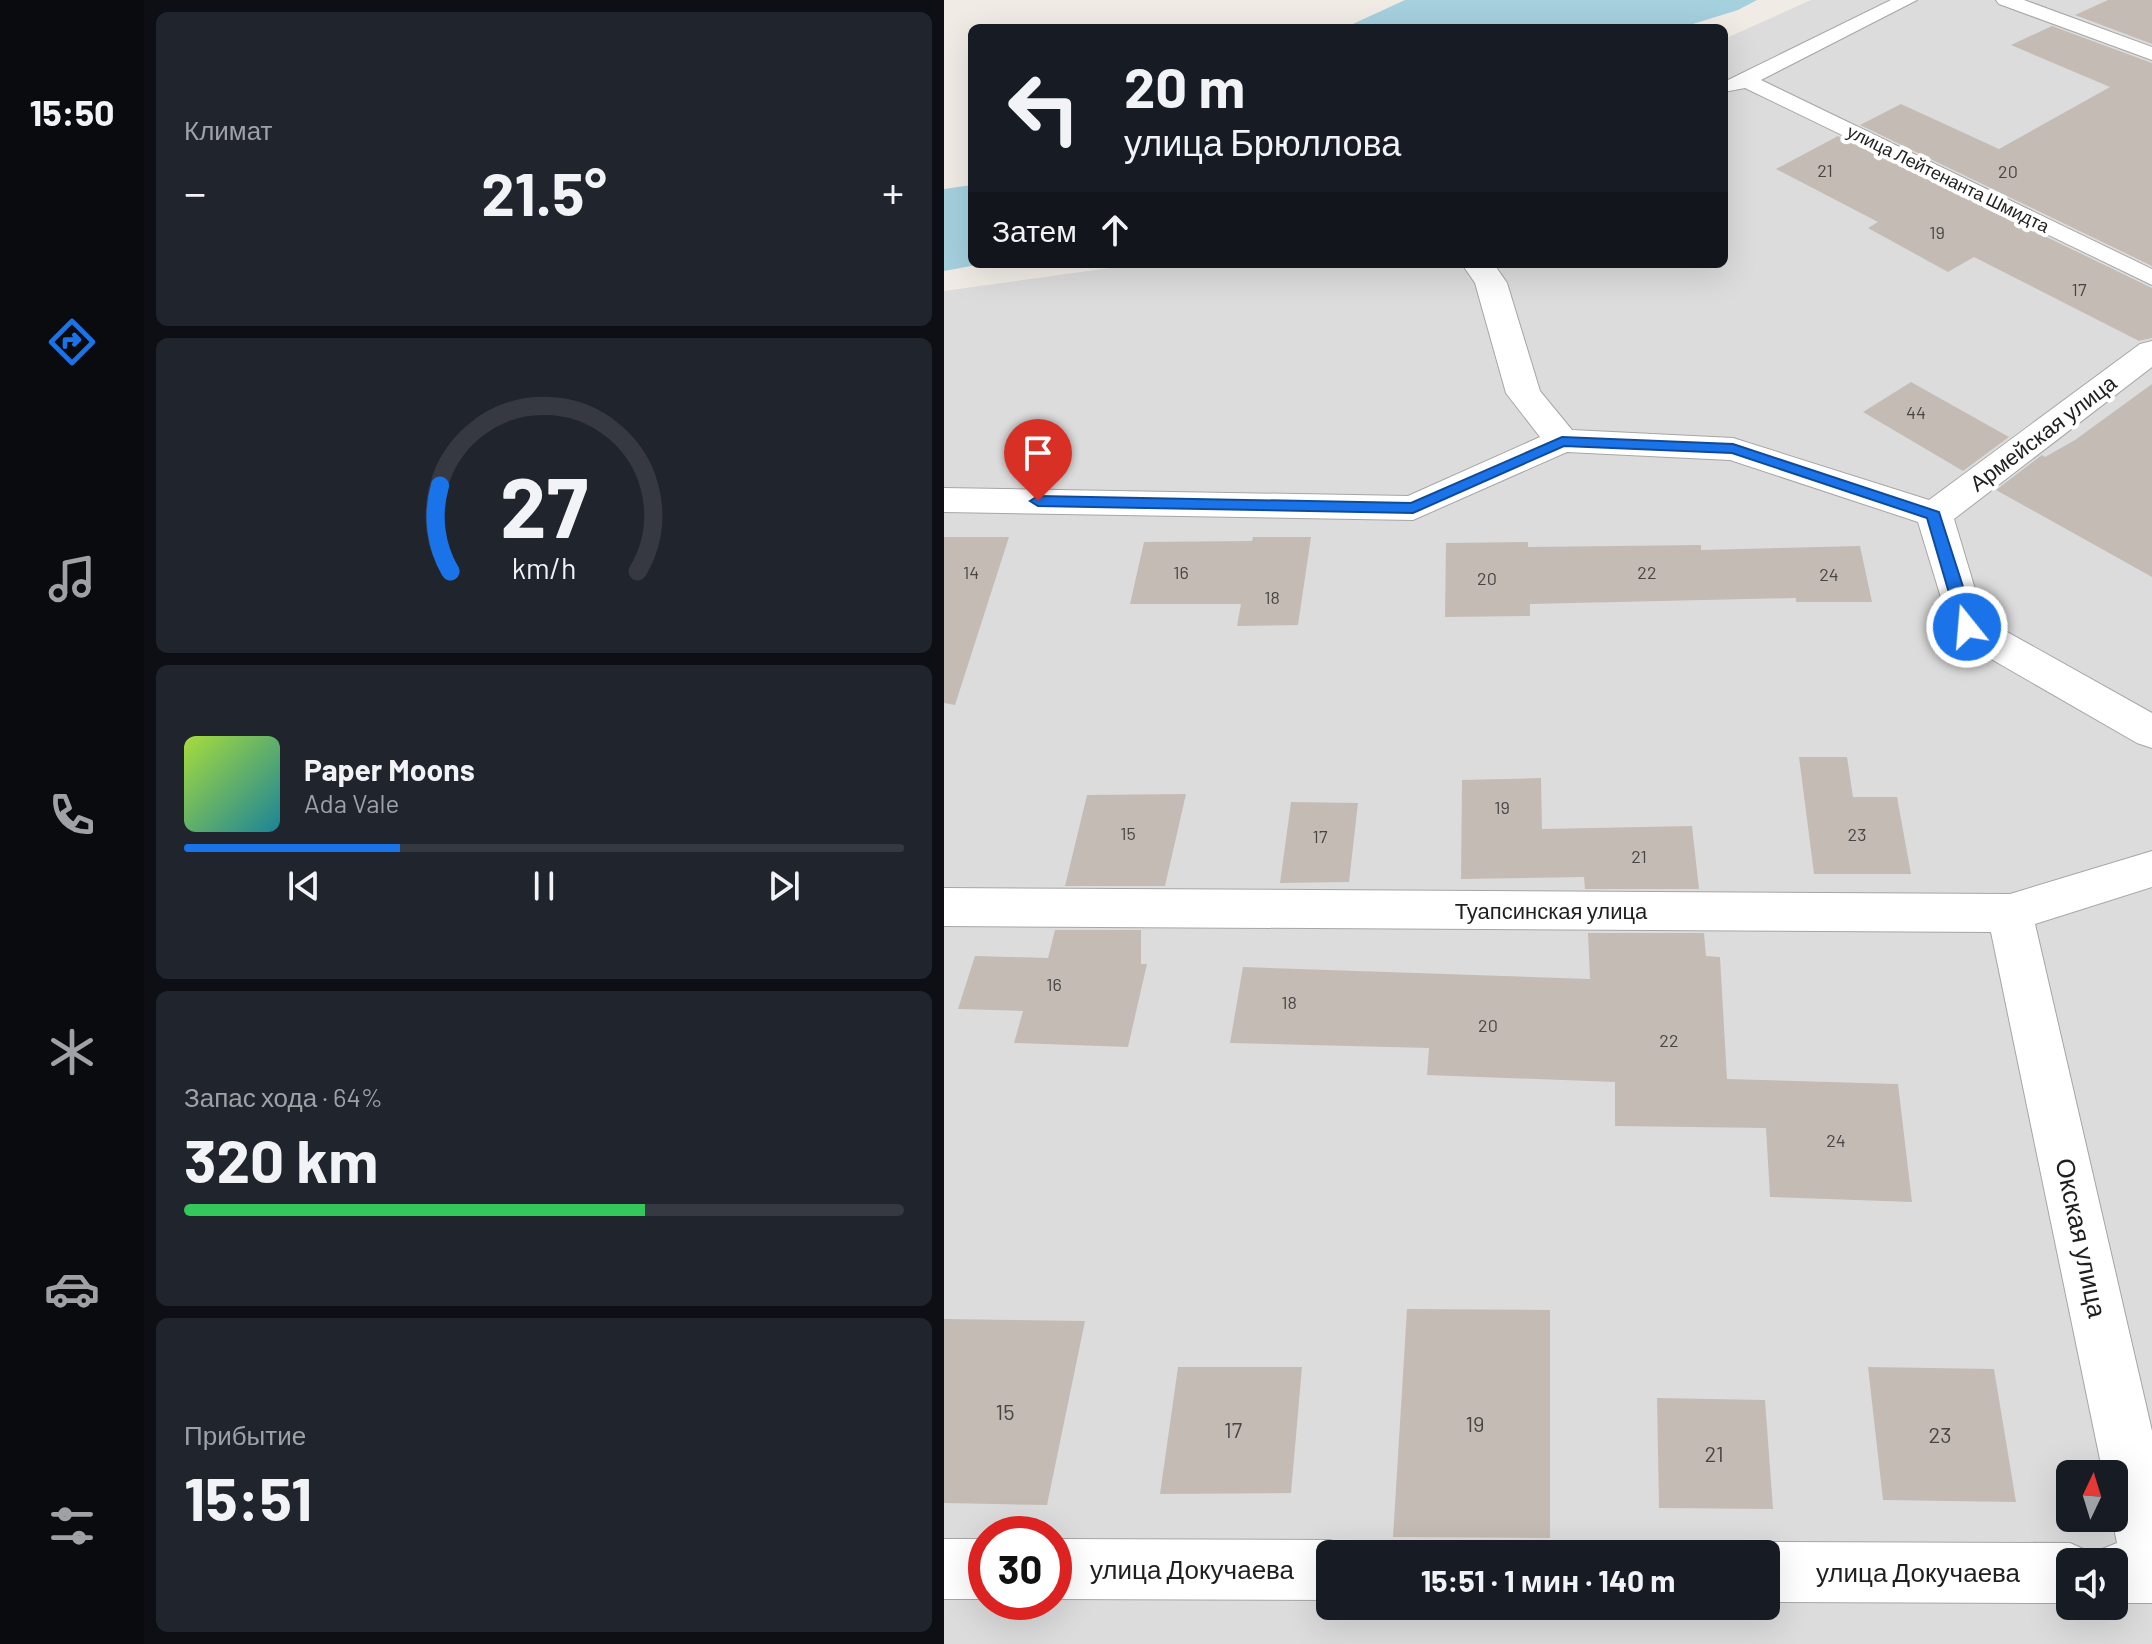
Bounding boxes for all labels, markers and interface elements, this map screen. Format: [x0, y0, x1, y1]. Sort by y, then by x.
text: 20 m [1124, 52, 1245, 119]
icon: left [992, 56, 1096, 160]
text: 15:50 [29, 90, 115, 133]
text: Климат [184, 114, 273, 145]
text: улица Брюллова [1124, 120, 1401, 163]
street label: улица Лейтенанта Шмидта [1844, 120, 2054, 237]
text: 21.5° [481, 156, 607, 228]
house number: 21 [1817, 159, 1833, 181]
house number: 20 [1998, 160, 2018, 182]
text: − [184, 165, 206, 218]
text: + [882, 165, 904, 218]
icon: ahead [1093, 208, 1137, 252]
text: Затем [992, 212, 1077, 248]
house number: 19 [1929, 221, 1945, 243]
house number: 17 [2072, 278, 2087, 300]
icon: directions [44, 314, 100, 370]
street label: Армейская улица [1964, 368, 2122, 497]
house number: 44 [1906, 401, 1926, 423]
pin [1004, 419, 1072, 501]
icon: arrive [1016, 431, 1060, 475]
text: 27 [500, 454, 588, 554]
text: km/h [512, 550, 576, 585]
icon: music [44, 551, 100, 607]
house number: 14 [963, 561, 979, 583]
house number: 16 [1173, 561, 1189, 583]
house number: 22 [1637, 561, 1657, 583]
house number: 24 [1819, 563, 1839, 585]
house number: 20 [1477, 567, 1497, 589]
position arrow [1925, 585, 2009, 669]
house number: 18 [1264, 586, 1280, 608]
text: Paper Moons [304, 751, 475, 787]
icon: phone [44, 787, 100, 843]
text: Ada Vale [304, 787, 399, 818]
house number: 19 [1494, 796, 1510, 818]
house number: 15 [1120, 822, 1136, 844]
house number: 23 [1848, 823, 1866, 845]
house number: 17 [1313, 825, 1328, 847]
house number: 21 [1631, 845, 1647, 867]
icon: previous [282, 864, 326, 908]
icon: pause [522, 864, 566, 908]
icon: next [762, 864, 806, 908]
street label: Туапсинская улица [1455, 897, 1648, 924]
house number: 16 [1046, 973, 1062, 995]
house number: 18 [1281, 991, 1297, 1013]
house number: 20 [1478, 1014, 1498, 1036]
icon: climate [44, 1024, 100, 1080]
house number: 22 [1659, 1029, 1679, 1051]
text: Запас хода · 64% [184, 1081, 383, 1112]
text: 320 km [184, 1123, 378, 1195]
house number: 24 [1826, 1129, 1846, 1151]
street label: Окская улица [2050, 1155, 2115, 1321]
icon: car [44, 1261, 100, 1317]
house number: 15 [995, 1398, 1015, 1424]
house number: 19 [1465, 1410, 1485, 1436]
house number: 17 [1224, 1416, 1242, 1442]
text: Прибытие [184, 1419, 306, 1450]
house number: 23 [1929, 1421, 1952, 1447]
house number: 21 [1704, 1440, 1724, 1466]
north arrow [2056, 1460, 2128, 1532]
map controls [2056, 1460, 2128, 1620]
text: 15:51 [184, 1461, 312, 1533]
icon: filters [44, 1498, 100, 1554]
speed limit sign: 30 [968, 1516, 1072, 1620]
button: sound [2056, 1548, 2128, 1620]
street label: улица Докучаева [1090, 1553, 1295, 1584]
street label: улица Докучаева [1816, 1556, 2021, 1587]
text: 15:51 · 1 мин · 140 m [1421, 1562, 1675, 1598]

